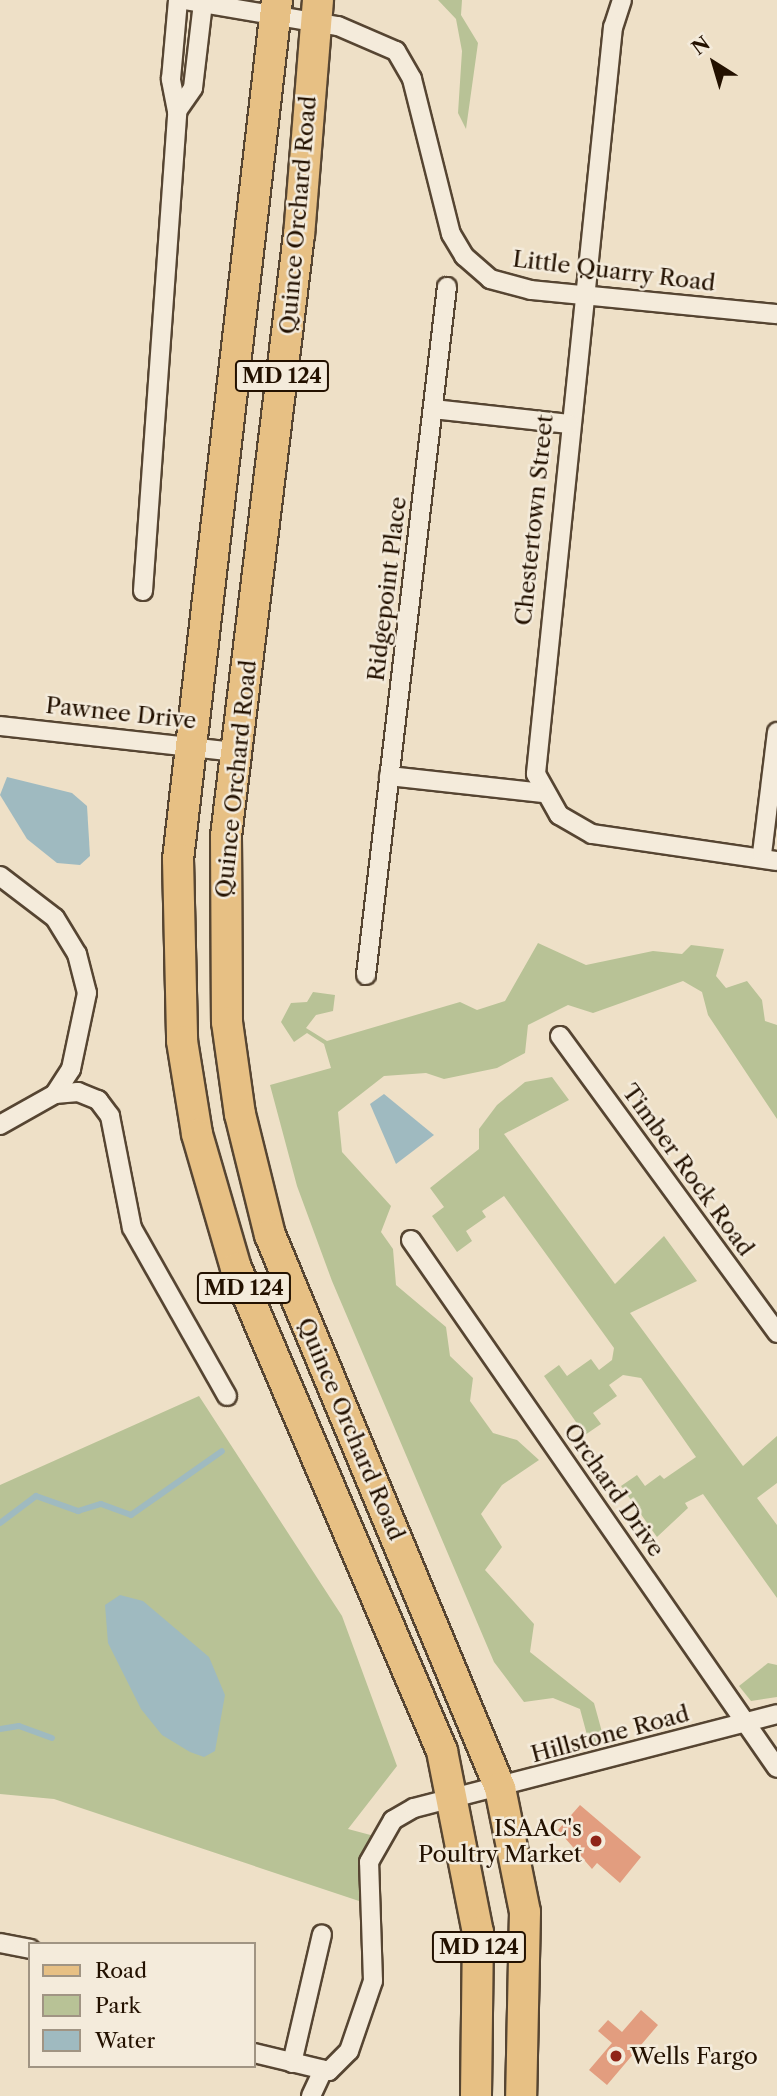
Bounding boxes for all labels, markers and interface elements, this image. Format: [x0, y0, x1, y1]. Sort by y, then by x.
north arrow [679, 28, 749, 98]
text: N [688, 32, 715, 60]
street label: Quince Orchard Road [274, 95, 322, 335]
street label: Little Quarry Road [511, 245, 717, 297]
road number: MD 124 [235, 358, 329, 394]
street label: Chestertown Street [509, 413, 559, 627]
street label: Ridgepoint Place [362, 495, 412, 683]
street label: Quince Orchard Road [210, 659, 262, 899]
street label: Pawnee Drive [44, 691, 198, 735]
street label: Timber Rock Road [616, 1078, 760, 1262]
road number: MD 124 [197, 1270, 291, 1306]
street label: Quince Orchard Road [292, 1313, 410, 1545]
street label: Orchard Drive [558, 1418, 670, 1562]
street label: Hillstone Road [528, 1700, 692, 1768]
place label: ISAAC's Poultry Market [417, 1814, 582, 1868]
marker: ISAAC's Poultry Market [588, 1833, 604, 1849]
road number: MD 124 [432, 1930, 526, 1965]
legend [28, 1942, 256, 2068]
text: Road [95, 1958, 147, 1983]
text: Park [95, 1993, 141, 2018]
text: Water [95, 2028, 155, 2053]
place label: Wells Fargo [630, 2042, 758, 2070]
marker: Wells Fargo [608, 2048, 624, 2064]

